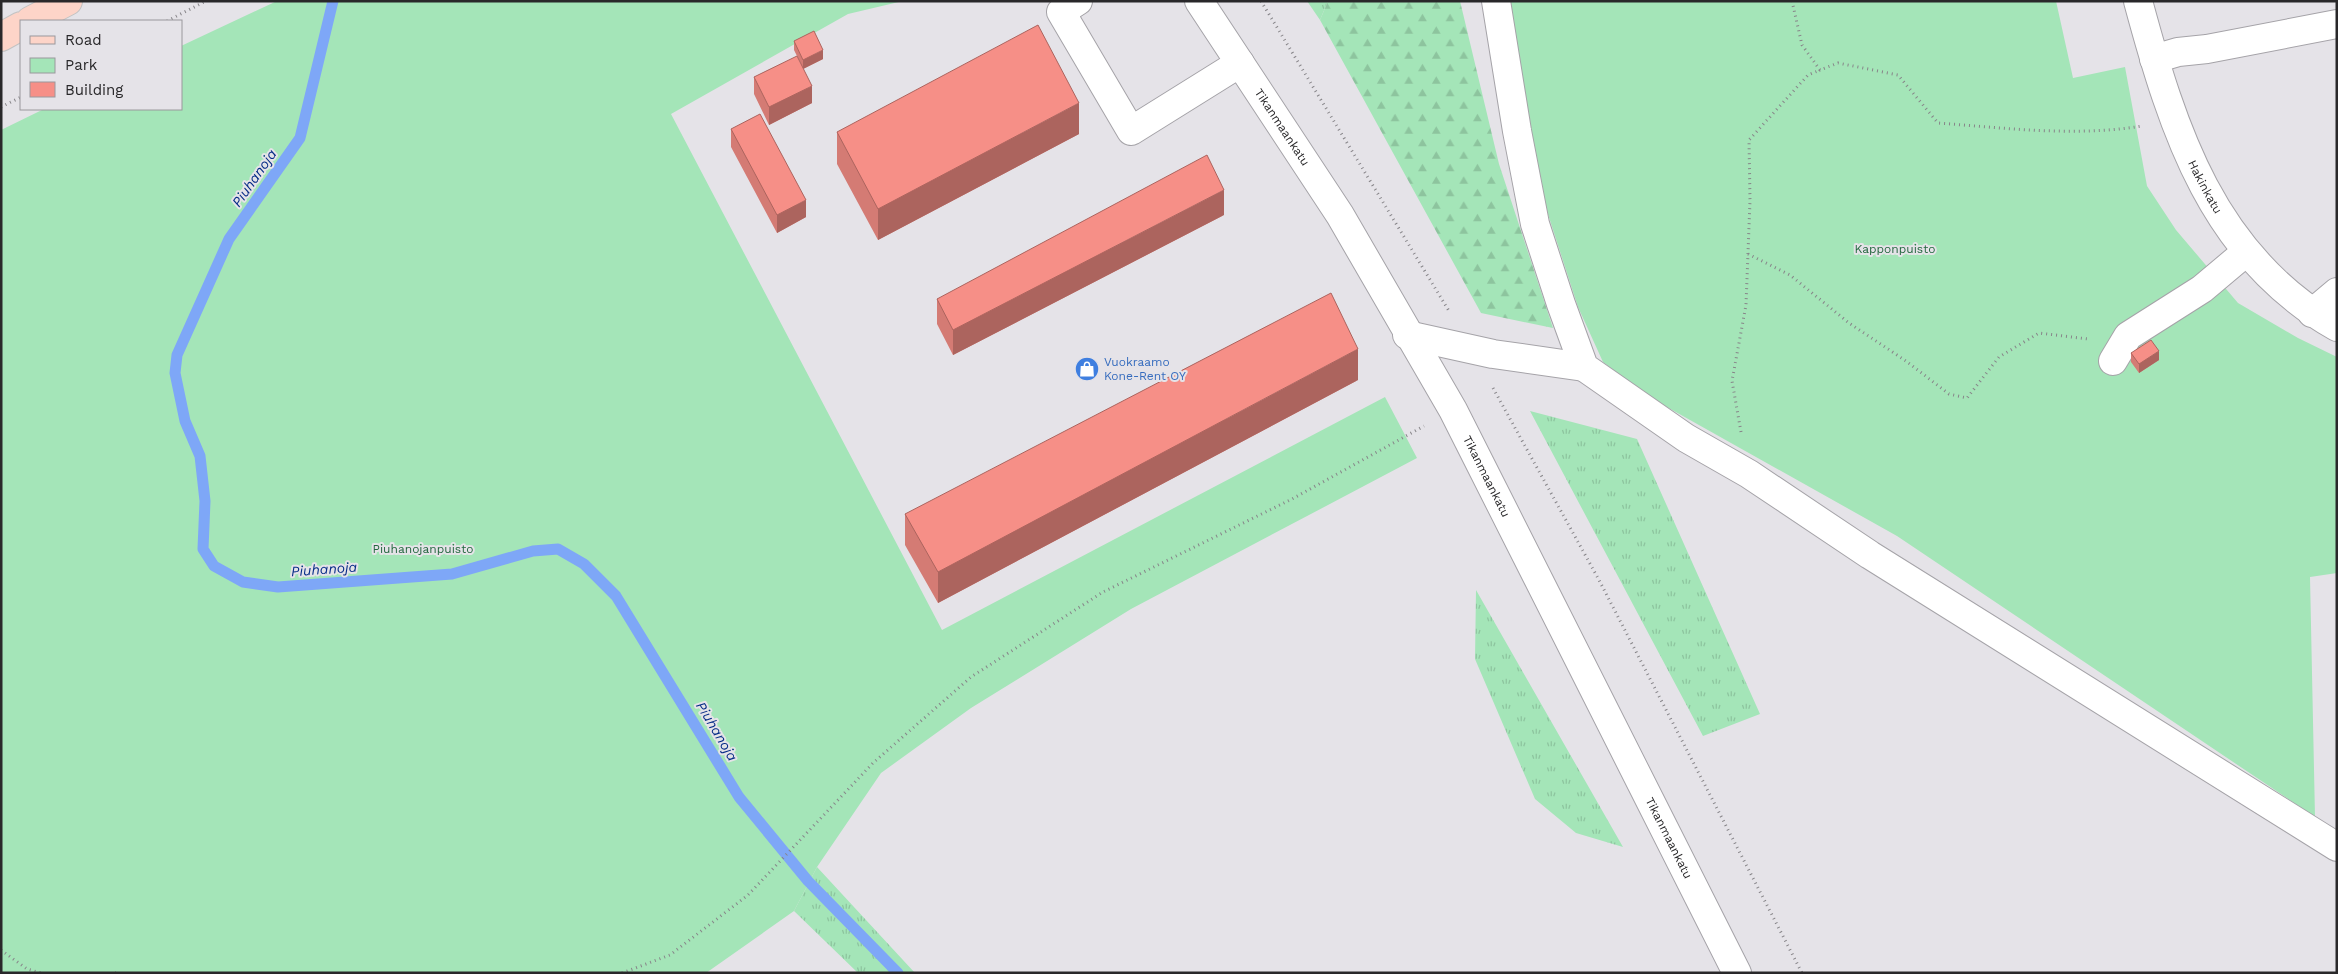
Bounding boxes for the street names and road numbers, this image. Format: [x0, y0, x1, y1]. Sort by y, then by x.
street label: Tikanmaankatu [1252, 86, 1313, 168]
street label: Hakinkatu [2185, 158, 2225, 216]
street label: Tikanmaankatu [1460, 433, 1513, 519]
street label: Tikanmaankatu [1643, 795, 1695, 881]

